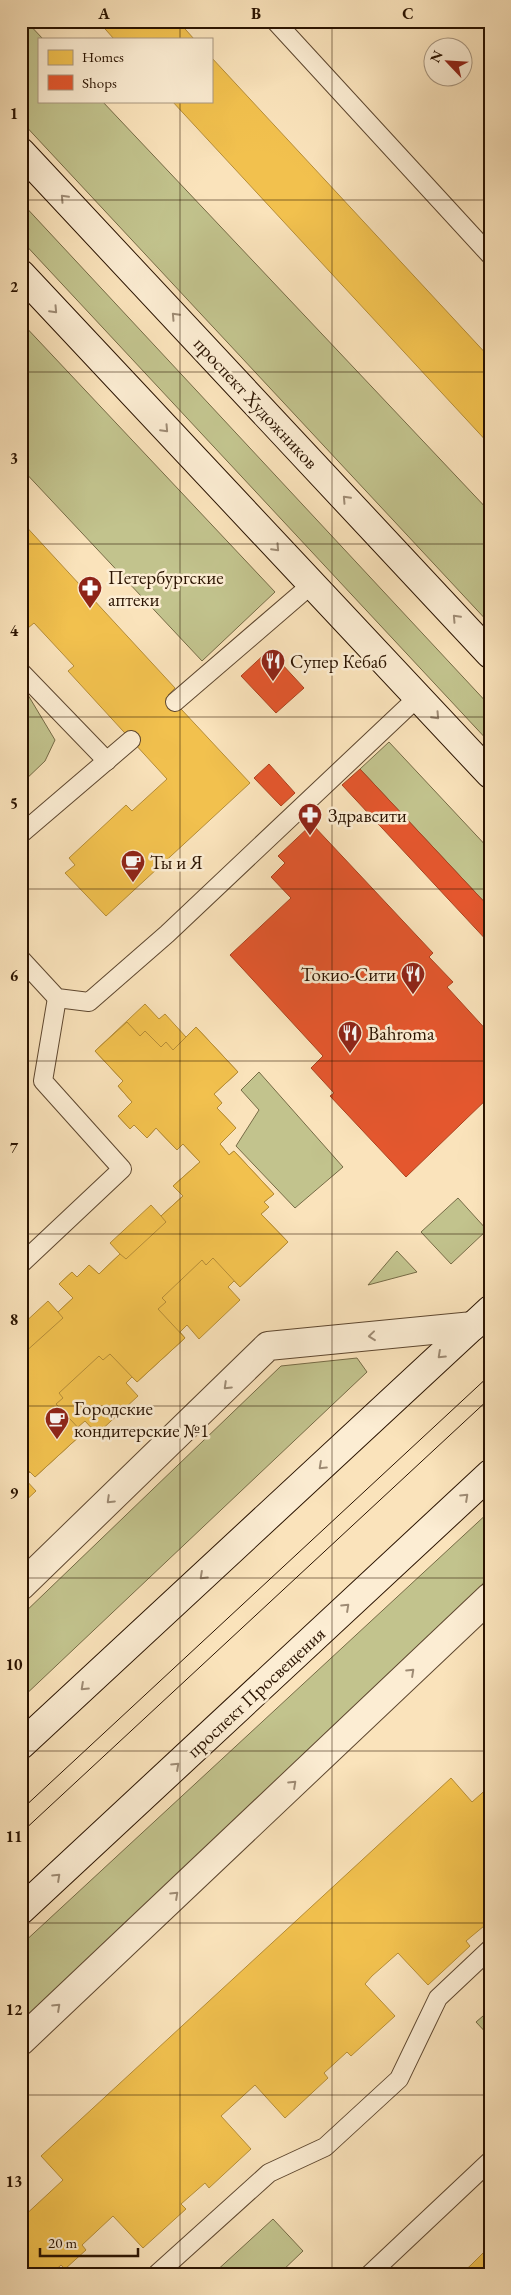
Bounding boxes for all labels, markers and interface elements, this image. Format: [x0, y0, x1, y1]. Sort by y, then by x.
text: A [97, 3, 110, 24]
text: B [251, 3, 261, 24]
text: C [402, 3, 414, 24]
legend [38, 38, 212, 102]
north arrow [424, 38, 474, 88]
text: Homes [82, 47, 124, 66]
text: N [426, 47, 447, 65]
text: Shops [82, 73, 117, 92]
text: 1 [10, 103, 18, 124]
one-way arrow [61, 194, 70, 203]
text: 2 [10, 276, 19, 297]
one-way arrow [49, 304, 58, 313]
one-way arrow [172, 313, 181, 322]
street label: проспект Художников [188, 332, 324, 474]
one-way arrow [159, 423, 168, 432]
text: 3 [10, 448, 18, 469]
one-way arrow [343, 496, 352, 505]
one-way arrow [270, 542, 279, 551]
place label: Петербургские аптеки [108, 565, 224, 612]
pharmacy icon: Петербургские аптеки [77, 575, 103, 609]
one-way arrow [453, 615, 462, 624]
text: 4 [10, 620, 19, 641]
restaurant icon: Супер Кебаб [260, 648, 286, 682]
place label: Супер Кебаб [290, 649, 387, 674]
one-way arrow [430, 711, 439, 720]
text: 5 [10, 793, 18, 814]
pharmacy icon: Здравсити [297, 802, 323, 836]
place label: Здравсити [328, 803, 407, 828]
cafe icon: Ты и Я [120, 849, 146, 883]
place label: Ты и Я [150, 850, 203, 875]
restaurant icon: Токио-Сити [400, 961, 426, 995]
place label: Токио-Сити [301, 962, 396, 987]
text: 6 [10, 965, 19, 986]
restaurant icon: Bahroma [337, 1020, 363, 1054]
place label: Bahroma [368, 1021, 435, 1046]
text: 7 [10, 1137, 19, 1158]
text: 8 [10, 1309, 18, 1330]
one-way arrow [368, 1330, 376, 1341]
one-way arrow [438, 1349, 447, 1358]
one-way arrow [223, 1380, 232, 1389]
place label: Городские кондитерские №1 [74, 1396, 209, 1443]
cafe icon: Городские кондитерские №1 [44, 1406, 70, 1440]
one-way arrow [319, 1460, 328, 1469]
text: 9 [10, 1482, 19, 1503]
one-way arrow [107, 1494, 116, 1503]
one-way arrow [460, 1494, 469, 1503]
one-way arrow [199, 1570, 208, 1579]
one-way arrow [341, 1604, 350, 1613]
street label: проспект Просвещения [181, 1621, 331, 1763]
text: 10 [6, 1654, 23, 1675]
one-way arrow [405, 1669, 414, 1678]
one-way arrow [80, 1681, 89, 1690]
one-way arrow [170, 1763, 179, 1772]
one-way arrow [287, 1781, 296, 1790]
text: 11 [6, 1826, 22, 1847]
one-way arrow [51, 1873, 60, 1882]
one-way arrow [169, 1892, 178, 1901]
text: 12 [6, 1999, 23, 2020]
one-way arrow [51, 2004, 60, 2013]
text: 13 [6, 2171, 22, 2192]
scale bar [40, 2225, 138, 2257]
text: 20 m [48, 2233, 77, 2252]

